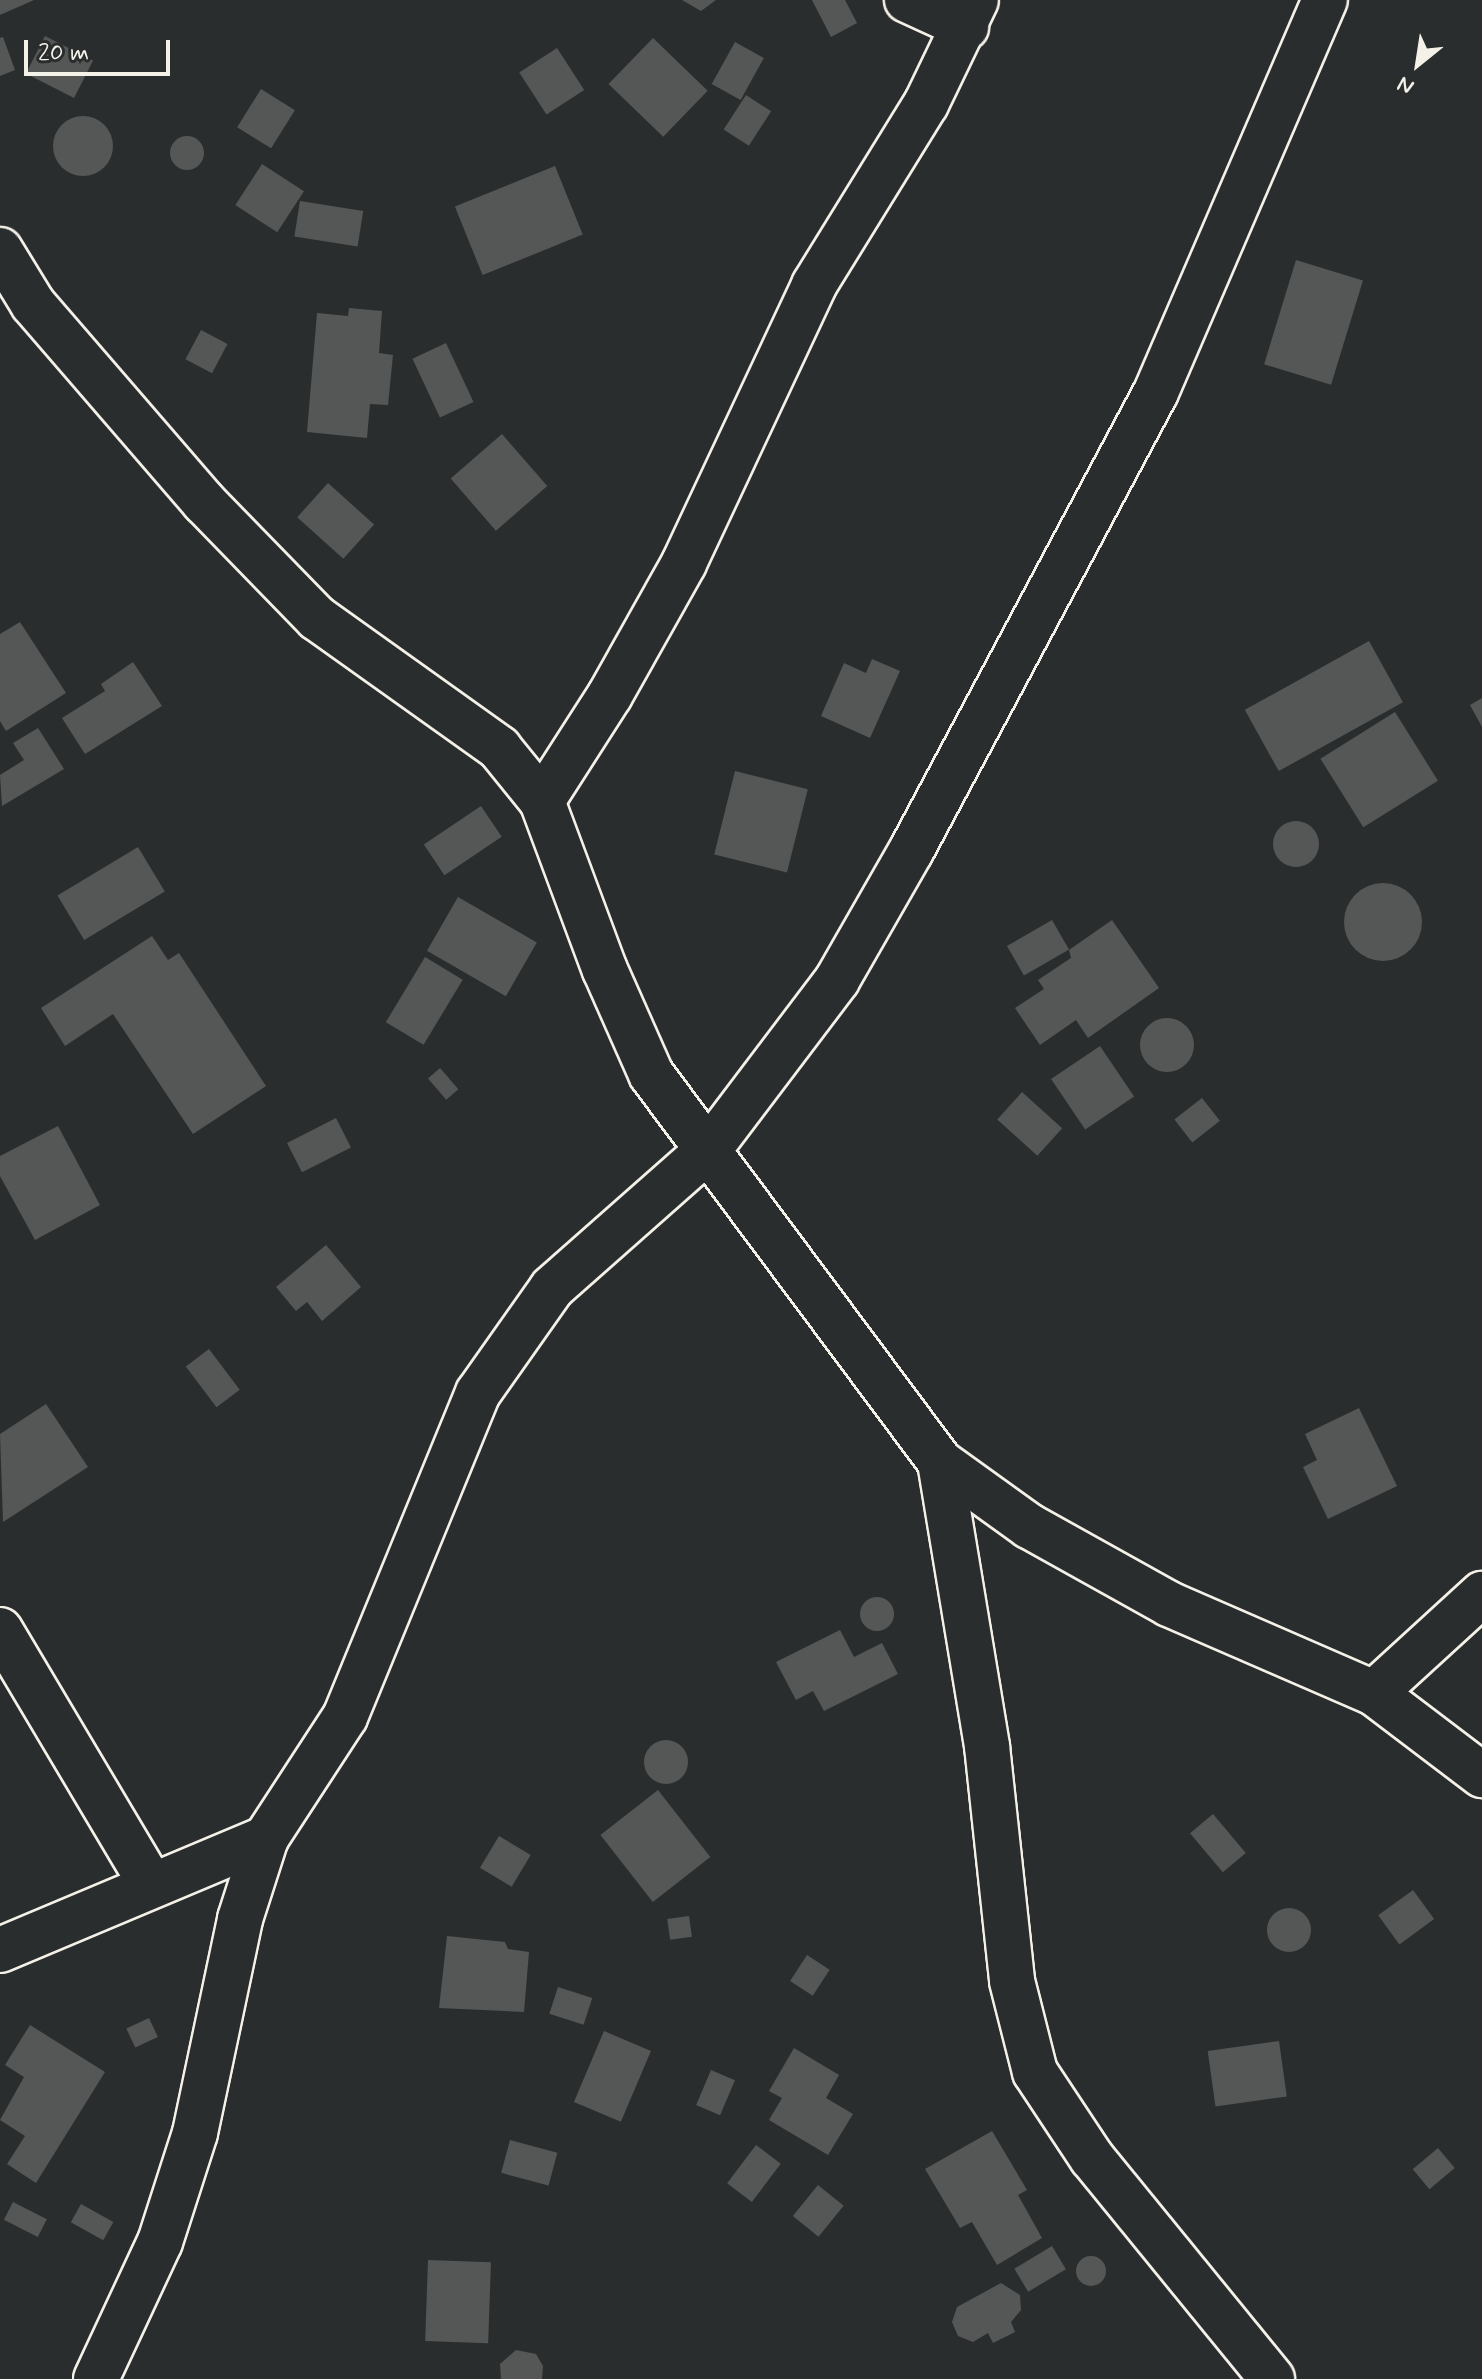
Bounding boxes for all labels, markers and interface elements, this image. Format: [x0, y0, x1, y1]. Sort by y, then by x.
scale bar [28, 24, 174, 74]
north arrow [1378, 24, 1458, 104]
text: 20 m [38, 38, 89, 69]
text: N [1393, 69, 1419, 101]

